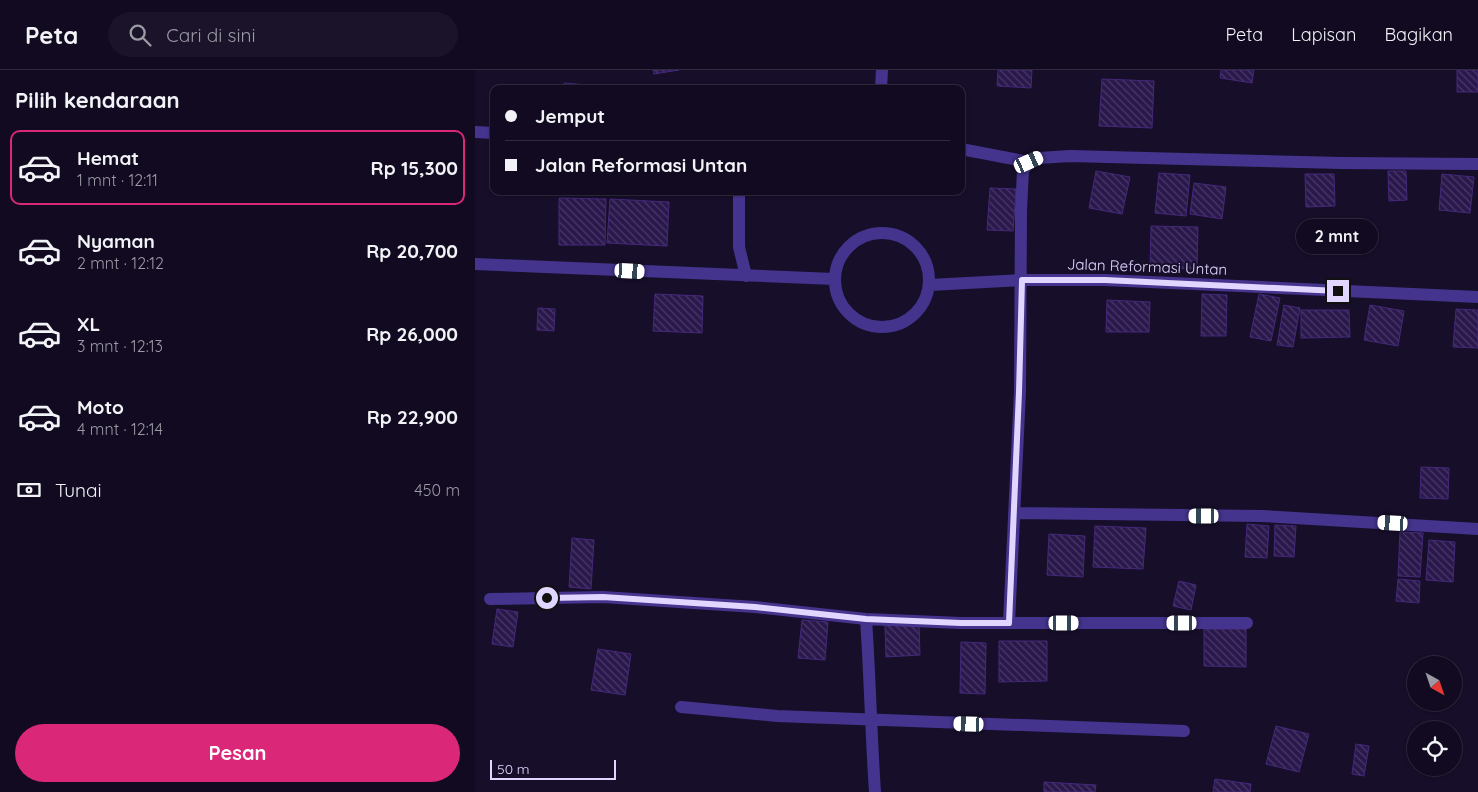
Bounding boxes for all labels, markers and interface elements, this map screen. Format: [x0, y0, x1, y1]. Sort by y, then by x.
search box [108, 12, 458, 57]
text: Peta [25, 20, 78, 50]
icon: search [126, 21, 154, 49]
text: Cari di sini [166, 23, 256, 47]
text: Peta [1226, 23, 1263, 46]
text: Lapisan [1291, 23, 1356, 46]
text: Bagikan [1384, 23, 1453, 46]
text: Pilih kendaraan [15, 86, 180, 114]
text: Jemput [535, 104, 605, 128]
icon: car [17, 145, 62, 190]
text: Hemat [77, 146, 139, 170]
car [1012, 149, 1045, 175]
text: Jalan Reformasi Untan [535, 153, 747, 177]
text: Rp 15,300 [371, 156, 458, 180]
text: 1 mnt · 12:11 [77, 170, 158, 190]
callout: 2 mnt [1297, 218, 1379, 254]
text: 2 mnt [1315, 226, 1359, 246]
icon: car [17, 228, 62, 273]
text: Nyaman [77, 229, 155, 253]
text: Rp 20,700 [366, 239, 458, 263]
text: 2 mnt · 12:12 [77, 253, 164, 273]
street label: Jalan Reformasi Untan [1067, 254, 1228, 279]
car [614, 263, 645, 279]
route end [1327, 280, 1349, 302]
icon: car [17, 311, 62, 356]
text: XL [77, 312, 100, 336]
text: Rp 26,000 [366, 322, 458, 346]
text: 3 mnt · 12:13 [77, 336, 163, 356]
icon: car [17, 394, 62, 439]
text: Moto [77, 395, 124, 419]
text: Rp 22,900 [367, 405, 458, 429]
text: 4 mnt · 12:14 [77, 419, 163, 439]
icon: cash [15, 476, 43, 504]
text: Tunai [55, 478, 102, 502]
text: 450 m [414, 480, 460, 500]
car [1189, 509, 1219, 524]
car [1377, 515, 1408, 531]
route start [536, 587, 558, 609]
car [1049, 616, 1079, 631]
car [1167, 616, 1197, 631]
north arrow [1407, 656, 1463, 711]
map controls [1407, 656, 1462, 776]
car [953, 716, 984, 732]
button: locate [1407, 721, 1462, 776]
button: Pesan [15, 724, 460, 782]
scale bar [490, 757, 616, 780]
text: 50 m [497, 760, 530, 778]

